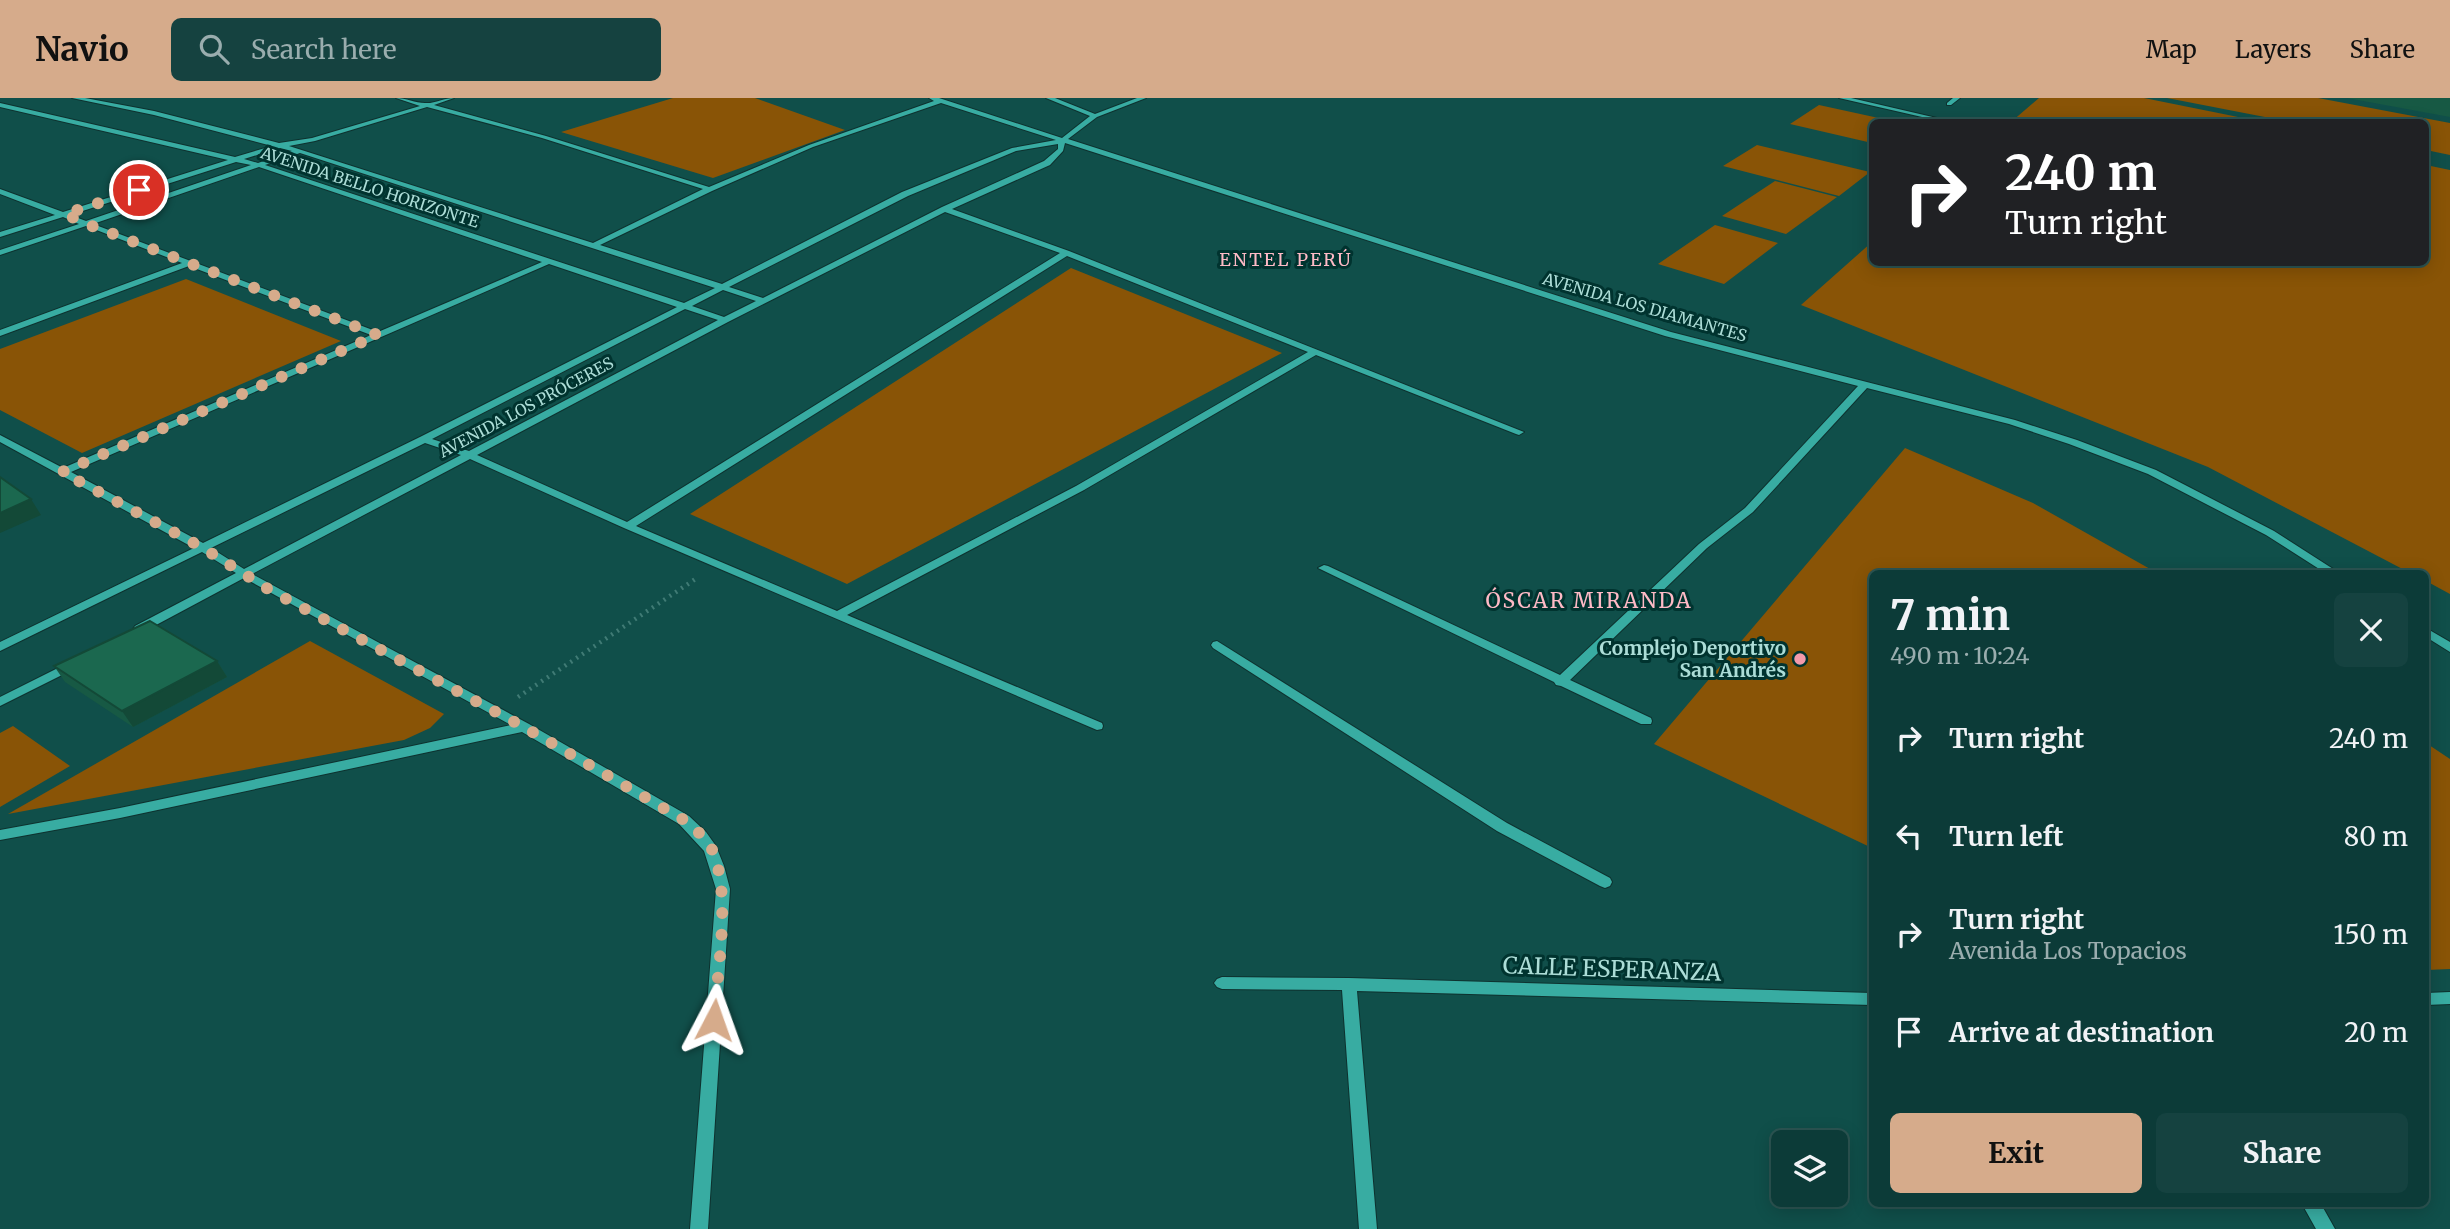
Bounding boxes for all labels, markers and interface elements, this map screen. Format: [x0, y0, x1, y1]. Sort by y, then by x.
search box [171, 18, 661, 81]
text: Navio [35, 29, 129, 70]
icon: search [195, 30, 233, 68]
text: Search here [251, 33, 396, 66]
text: Map [2146, 34, 2197, 65]
text: Layers [2235, 34, 2311, 65]
text: Share [2349, 34, 2415, 65]
street label: AVENIDA BELLO HORIZONTE [257, 142, 482, 232]
text: 240 m [2005, 142, 2157, 203]
icon: right [1890, 147, 1981, 238]
pin [109, 160, 169, 220]
icon: arrive [120, 171, 158, 209]
text: Turn right [2005, 203, 2167, 243]
district label: ENTEL PERÚ [1219, 248, 1353, 271]
street label: AVENIDA LOS DIAMANTES [1540, 268, 1749, 346]
street label: AVENIDA LOS PRÓCERES [434, 352, 617, 462]
district label: ÓSCAR MIRANDA [1486, 587, 1692, 614]
text: 7 min [1890, 589, 2010, 641]
button: close [2334, 593, 2408, 667]
place label: Complejo Deportivo San Andrés [1600, 636, 1786, 682]
text: 490 m · 10:24 [1890, 641, 2029, 670]
marker: Complejo Deportivo San Andrés [1792, 651, 1808, 667]
icon: right [1890, 719, 1928, 757]
text: Turn right [1949, 722, 2084, 755]
text: 240 m [2329, 722, 2408, 755]
icon: left [1890, 817, 1928, 855]
text: Turn left [1949, 820, 2063, 853]
text: 80 m [2344, 820, 2408, 853]
text: Turn right [1949, 903, 2084, 936]
icon: right [1890, 915, 1928, 953]
text: 150 m [2334, 918, 2408, 951]
text: Avenida Los Topacios [1949, 936, 2187, 965]
street label: CALLE ESPERANZA [1502, 950, 1723, 987]
position arrow [677, 983, 751, 1057]
icon: arrive [1890, 1013, 1928, 1051]
text: Arrive at destination [1949, 1016, 2214, 1049]
text: 20 m [2344, 1016, 2408, 1049]
button: Exit [1890, 1113, 2142, 1193]
button: Share [2156, 1113, 2408, 1193]
map controls [1771, 1130, 1848, 1207]
button: layers [1771, 1130, 1848, 1207]

